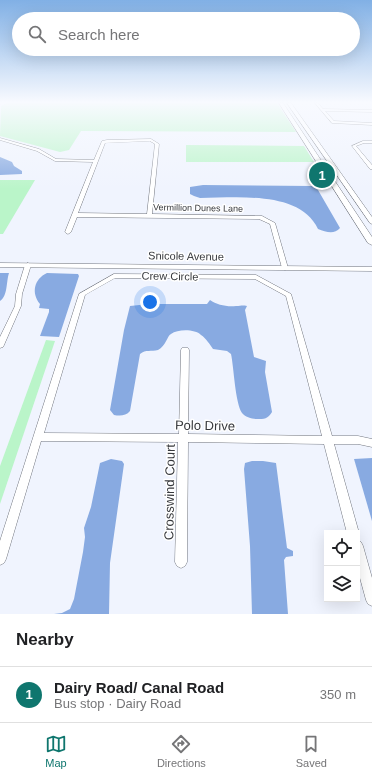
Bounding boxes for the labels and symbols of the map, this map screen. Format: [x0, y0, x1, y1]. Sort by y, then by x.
pin: 1 [309, 160, 335, 190]
street label: Vermillion Dunes Lane [153, 202, 243, 214]
street label: Snicole Avenue [148, 249, 224, 263]
street label: Crew Circle [141, 270, 199, 282]
your location [140, 292, 160, 312]
street label: Polo Drive [175, 417, 235, 434]
street label: Crosswind Court [161, 443, 178, 540]

